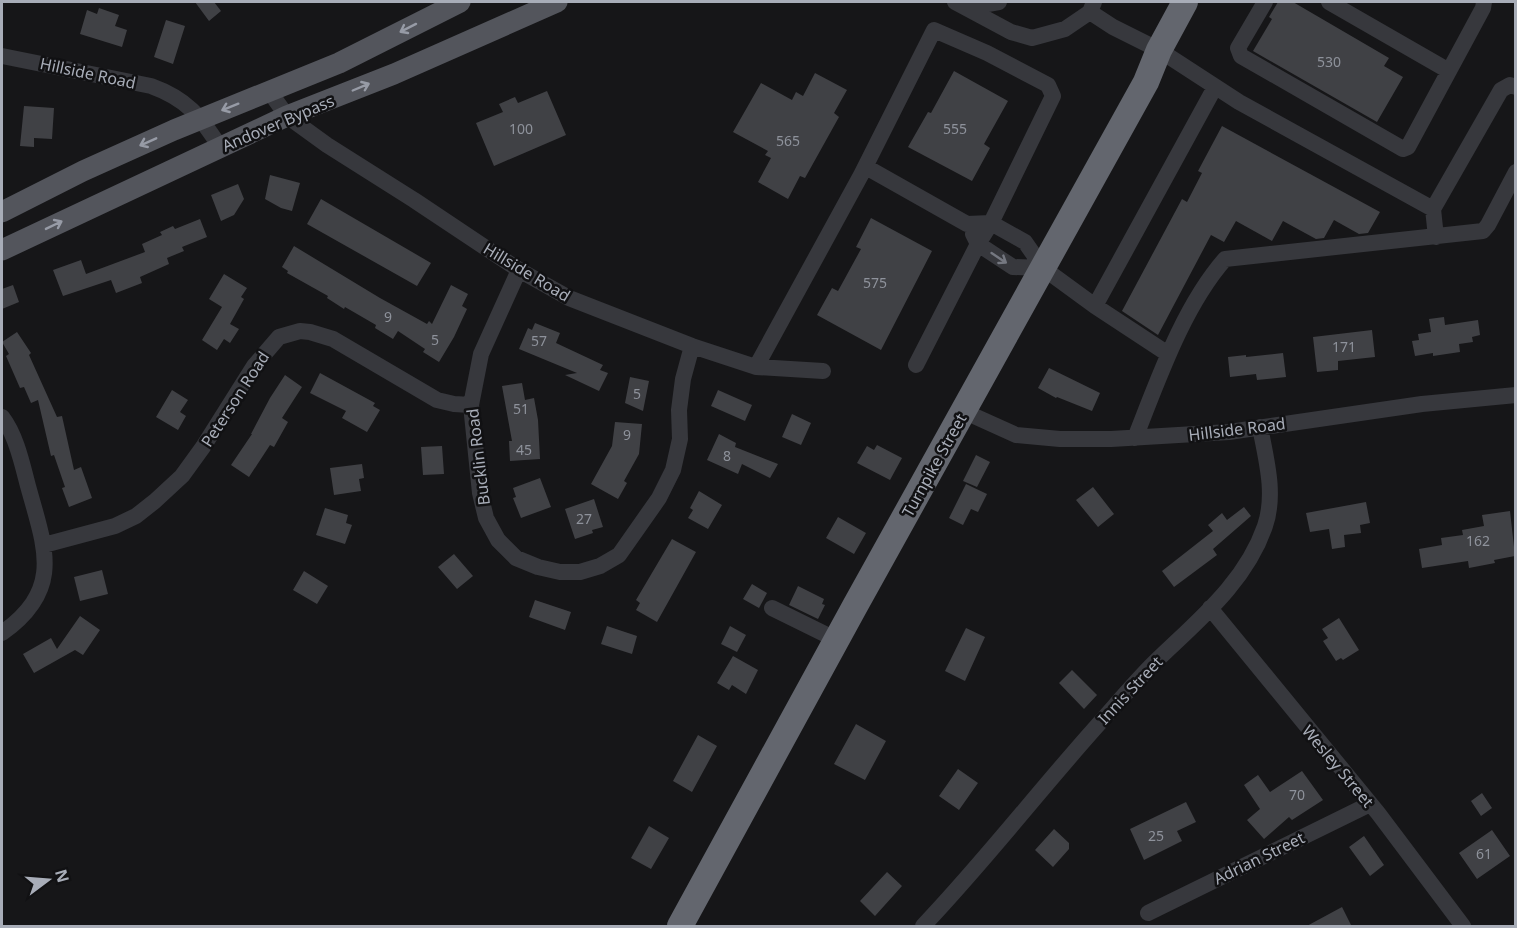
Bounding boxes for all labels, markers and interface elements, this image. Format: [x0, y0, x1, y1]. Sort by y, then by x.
one-way arrow [400, 22, 417, 34]
street label: Hillside Road [38, 52, 138, 94]
house number: 530 [1317, 52, 1341, 71]
one-way arrow [352, 81, 370, 92]
street label: Andover Bypass [219, 89, 337, 157]
one-way arrow [221, 102, 240, 113]
house number: 100 [509, 119, 533, 138]
house number: 555 [943, 119, 967, 138]
house number: 565 [776, 131, 800, 150]
one-way arrow [140, 137, 158, 148]
one-way arrow [45, 218, 63, 230]
street label: Hillside Road [480, 237, 574, 307]
one-way arrow [990, 252, 1006, 264]
house number: 575 [863, 273, 887, 292]
house number: 9 [384, 307, 392, 326]
house number: 5 [431, 330, 439, 349]
house number: 57 [531, 331, 547, 350]
house number: 171 [1332, 337, 1356, 356]
street label: Peterson Road [196, 347, 274, 451]
house number: 5 [633, 384, 641, 403]
house number: 51 [513, 399, 529, 418]
street label: Bucklin Road [461, 407, 495, 507]
street label: Turnpike Street [897, 409, 972, 521]
street label: Hillside Road [1187, 412, 1287, 446]
house number: 9 [623, 425, 631, 444]
house number: 45 [516, 440, 532, 459]
house number: 8 [723, 446, 731, 465]
house number: 27 [576, 509, 592, 528]
house number: 162 [1466, 531, 1490, 550]
street label: Innis Street [1093, 651, 1167, 729]
street label: Wesley Street [1297, 720, 1379, 812]
house number: 70 [1289, 785, 1305, 804]
house number: 25 [1148, 826, 1164, 845]
street label: Adrian Street [1210, 826, 1308, 889]
house number: 61 [1476, 844, 1492, 863]
north arrow [18, 850, 78, 910]
text: N [50, 867, 75, 885]

